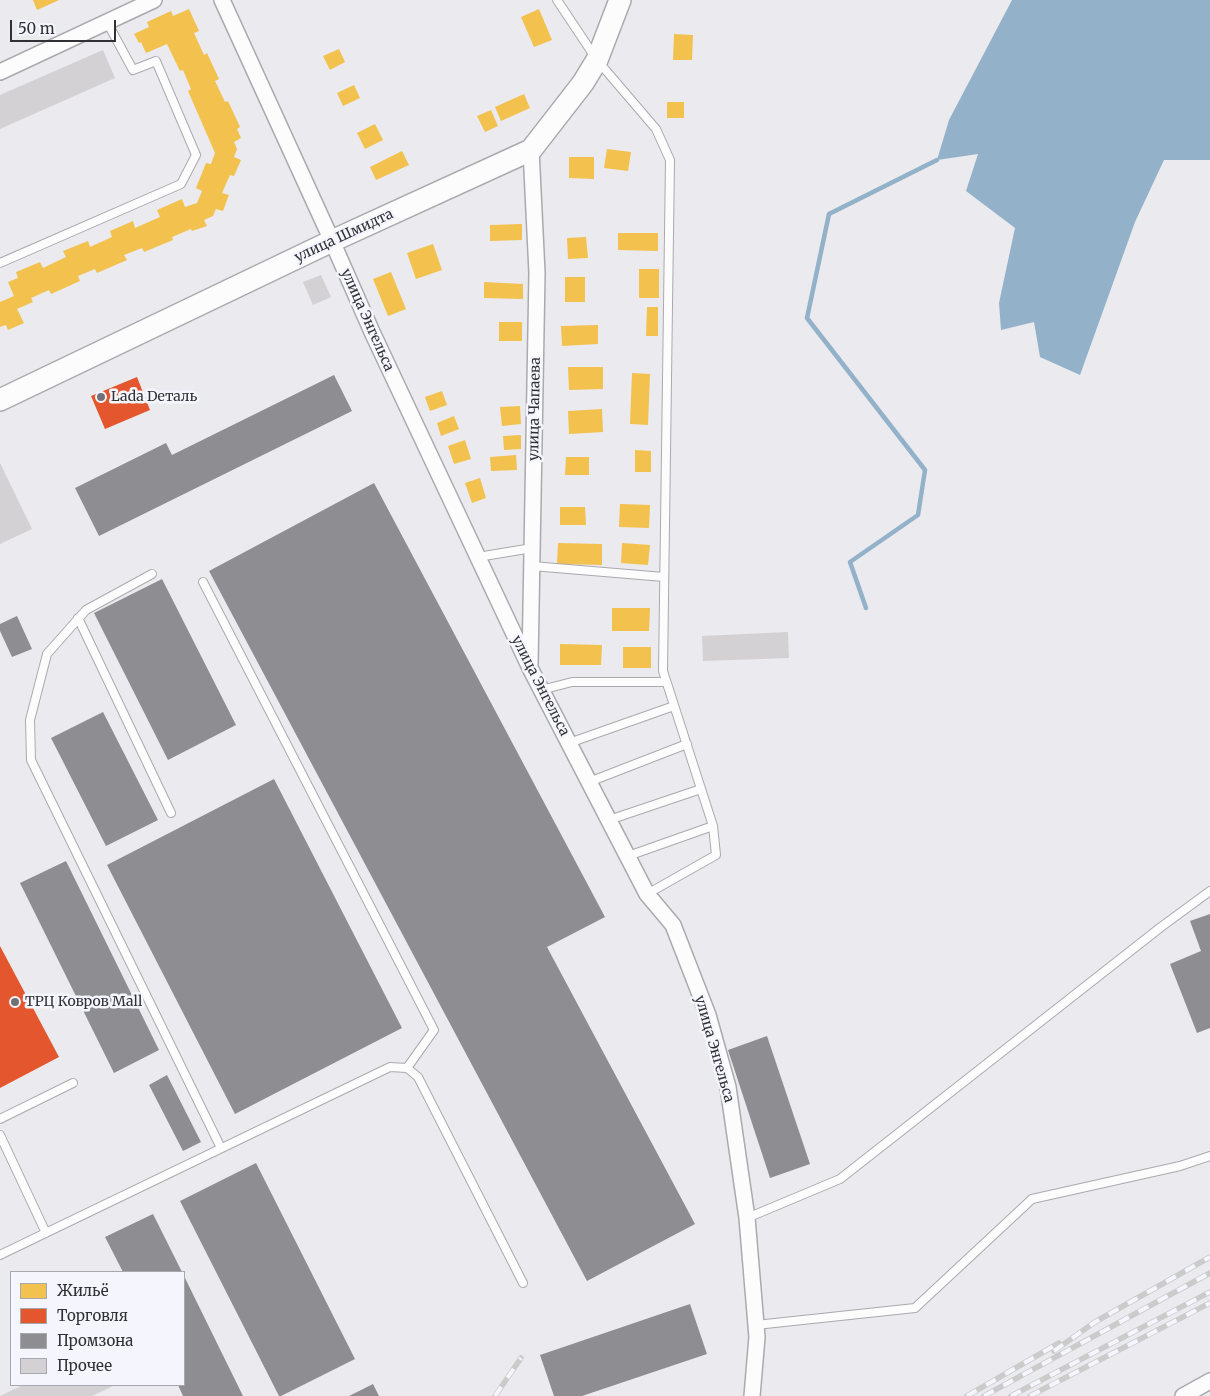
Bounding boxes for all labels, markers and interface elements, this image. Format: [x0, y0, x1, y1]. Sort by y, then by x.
scale bar [12, 10, 119, 42]
text: 50 m [18, 19, 55, 38]
street label: улица Шмидта [292, 206, 396, 266]
street label: улица Энгельса [337, 266, 397, 374]
street label: улица Чапаева [526, 357, 544, 461]
place label: Lada Dеталь [111, 389, 197, 405]
marker: Lada Dеталь [95, 391, 107, 403]
street label: улица Энгельса [507, 633, 573, 739]
place label: ТРЦ Ковров Mall [25, 994, 142, 1010]
street label: улица Энгельса [691, 994, 737, 1104]
marker: ТРЦ Ковров Mall [9, 996, 21, 1008]
legend [10, 1271, 185, 1386]
text: Жильё [57, 1281, 109, 1300]
text: Торговля [57, 1306, 128, 1325]
text: Промзона [57, 1331, 133, 1350]
text: Прочее [57, 1356, 112, 1375]

